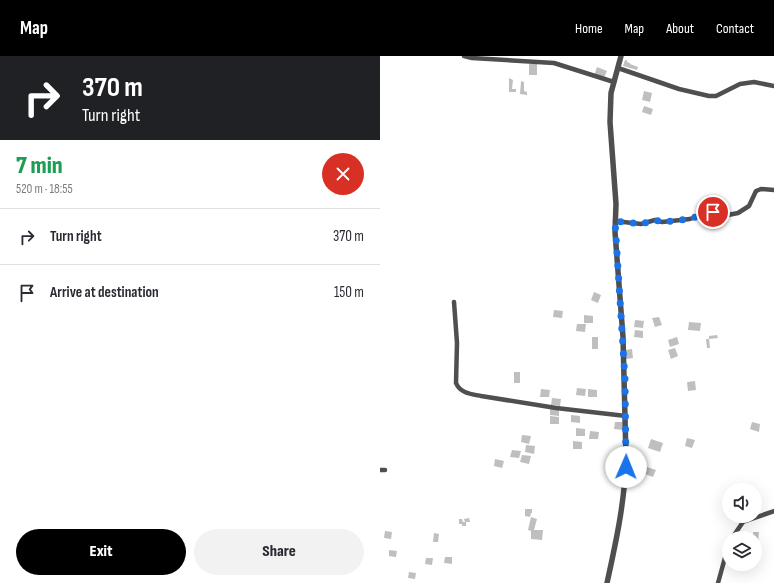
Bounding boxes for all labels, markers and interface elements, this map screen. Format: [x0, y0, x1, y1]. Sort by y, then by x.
text: Map [20, 17, 48, 40]
text: Home [575, 20, 603, 37]
text: Map [625, 20, 644, 37]
text: About [666, 20, 694, 37]
text: Contact [716, 20, 754, 37]
text: 370 m [82, 71, 143, 104]
icon: right [16, 72, 68, 124]
text: Turn right [82, 105, 140, 126]
text: 7 min [16, 151, 63, 180]
button: close [322, 153, 364, 195]
text: 520 m · 18:55 [16, 181, 73, 197]
pin [696, 195, 730, 229]
icon: arrive [702, 201, 724, 223]
icon: right [16, 226, 38, 248]
text: Turn right [50, 227, 102, 246]
text: 370 m [333, 227, 364, 246]
icon: arrive [16, 282, 38, 304]
text: Arrive at destination [50, 283, 159, 302]
text: 150 m [334, 283, 364, 302]
position arrow [605, 446, 647, 488]
map controls [722, 483, 762, 571]
button: sound [722, 483, 762, 523]
button: Exit [16, 529, 186, 575]
button: Share [194, 529, 364, 575]
button: layers [722, 531, 762, 571]

